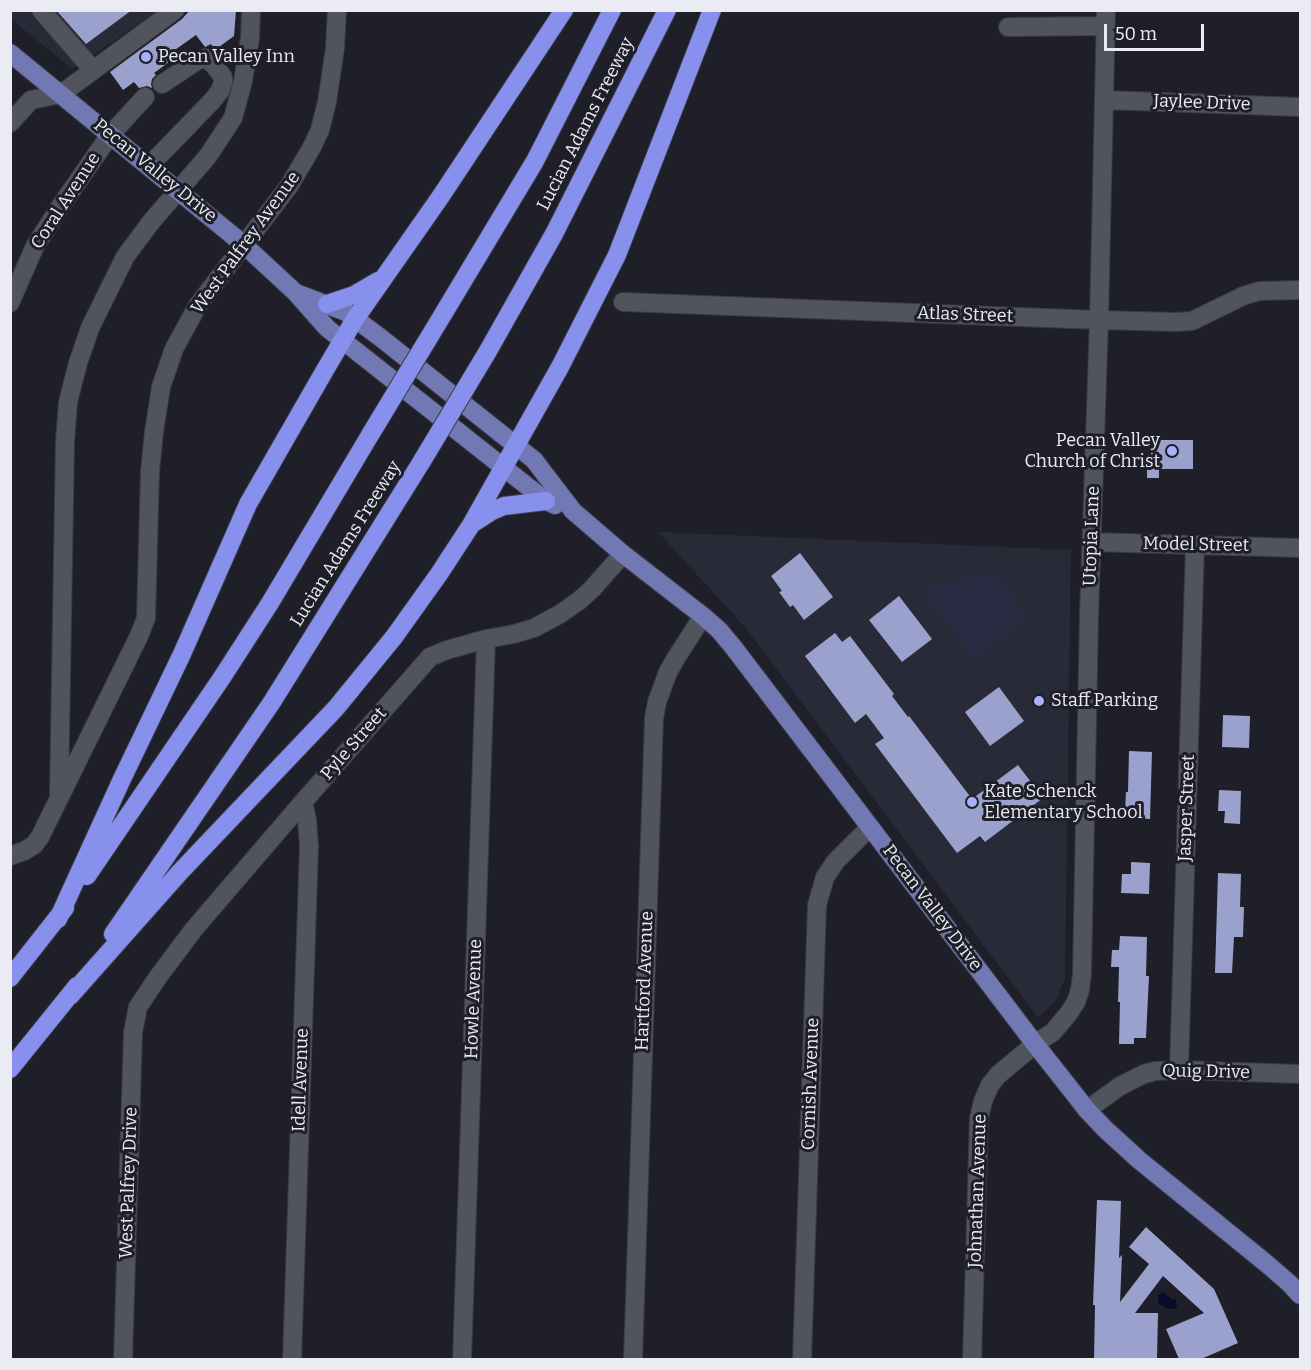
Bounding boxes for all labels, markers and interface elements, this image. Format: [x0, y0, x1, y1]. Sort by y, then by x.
scale bar [1107, 12, 1208, 50]
text: 50 m [1115, 23, 1157, 45]
street label: Lucian Adams Freeway [533, 34, 639, 214]
place label: Pecan Valley Inn [158, 46, 295, 68]
marker: Pecan Valley Inn [139, 50, 153, 64]
street label: Jaylee Drive [1153, 91, 1251, 115]
street label: Pecan Valley Drive [89, 115, 221, 227]
street label: Coral Avenue [27, 149, 105, 253]
street label: West Palfrey Avenue [187, 168, 305, 318]
street label: Atlas Street [916, 303, 1014, 327]
place label: Pecan Valley Church of Christ [1025, 430, 1160, 472]
marker: Pecan Valley Church of Christ [1165, 444, 1179, 458]
street label: Lucian Adams Freeway [286, 457, 406, 631]
street label: Utopia Lane [1079, 486, 1105, 586]
street label: Model Street [1143, 533, 1249, 557]
place label: Staff Parking [1051, 690, 1158, 712]
marker: Staff Parking [1032, 694, 1046, 708]
street label: Pyle Street [317, 703, 391, 785]
street label: Jasper Street [1174, 754, 1200, 862]
place label: Kate Schenck Elementary School [984, 781, 1143, 824]
marker: Kate Schenck Elementary School [965, 795, 979, 809]
street label: Pecan Valley Drive [878, 841, 986, 975]
street label: Hartford Avenue [632, 911, 658, 1051]
street label: Howle Avenue [461, 939, 487, 1059]
street label: Cornish Avenue [798, 1017, 824, 1151]
street label: Idell Avenue [288, 1028, 314, 1132]
street label: Quig Drive [1162, 1060, 1250, 1084]
street label: West Palfrey Drive [116, 1107, 142, 1259]
street label: Johnathan Avenue [965, 1114, 991, 1268]

